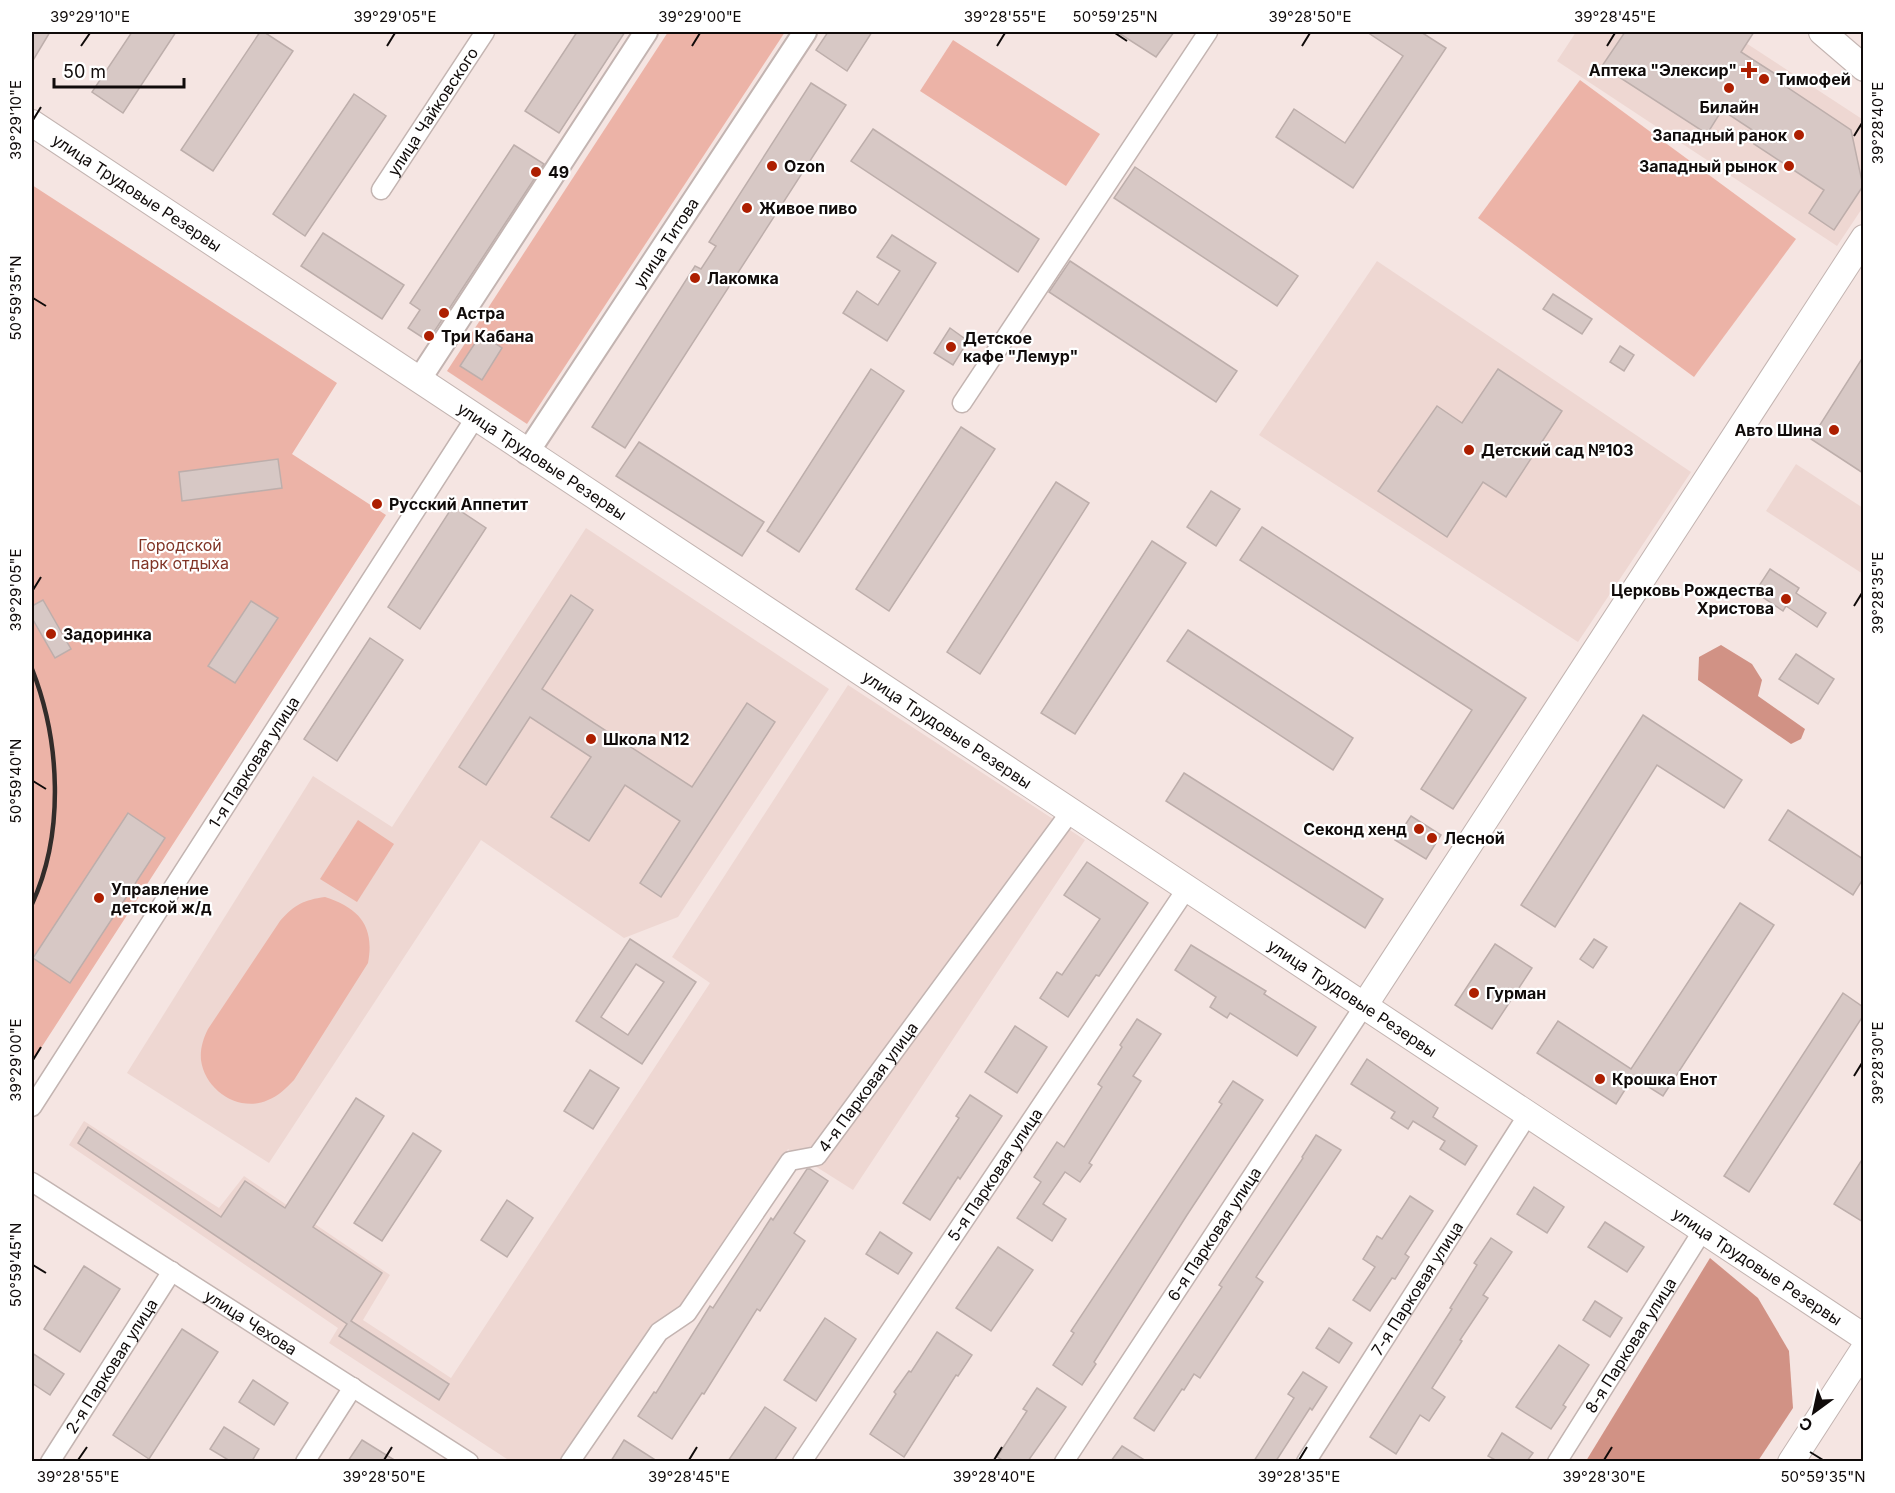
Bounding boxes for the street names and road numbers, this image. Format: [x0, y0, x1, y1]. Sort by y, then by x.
street label: улица Чайковского [383, 43, 482, 180]
street label: улица Трудовые Резервы [49, 129, 225, 256]
street label: улица Титова [629, 194, 703, 291]
street label: улица Трудовые Резервы [454, 398, 631, 524]
street label: улица Трудовые Резервы [859, 666, 1036, 793]
street label: 1-я Парковая улица [204, 692, 303, 832]
street label: улица Трудовые Резервы [1264, 935, 1441, 1061]
street label: 4-я Парковая улица [813, 1018, 922, 1156]
street label: 5-я Парковая улица [943, 1104, 1046, 1245]
street label: 6-я Парковая улица [1163, 1163, 1265, 1305]
street label: улица Трудовые Резервы [1669, 1203, 1846, 1330]
street label: 7-я Парковая улица [1367, 1218, 1467, 1359]
street label: 8-я Парковая улица [1580, 1274, 1681, 1417]
street label: улица Чехова [201, 1285, 301, 1359]
street label: 2-я Парковая улица [61, 1295, 162, 1437]

